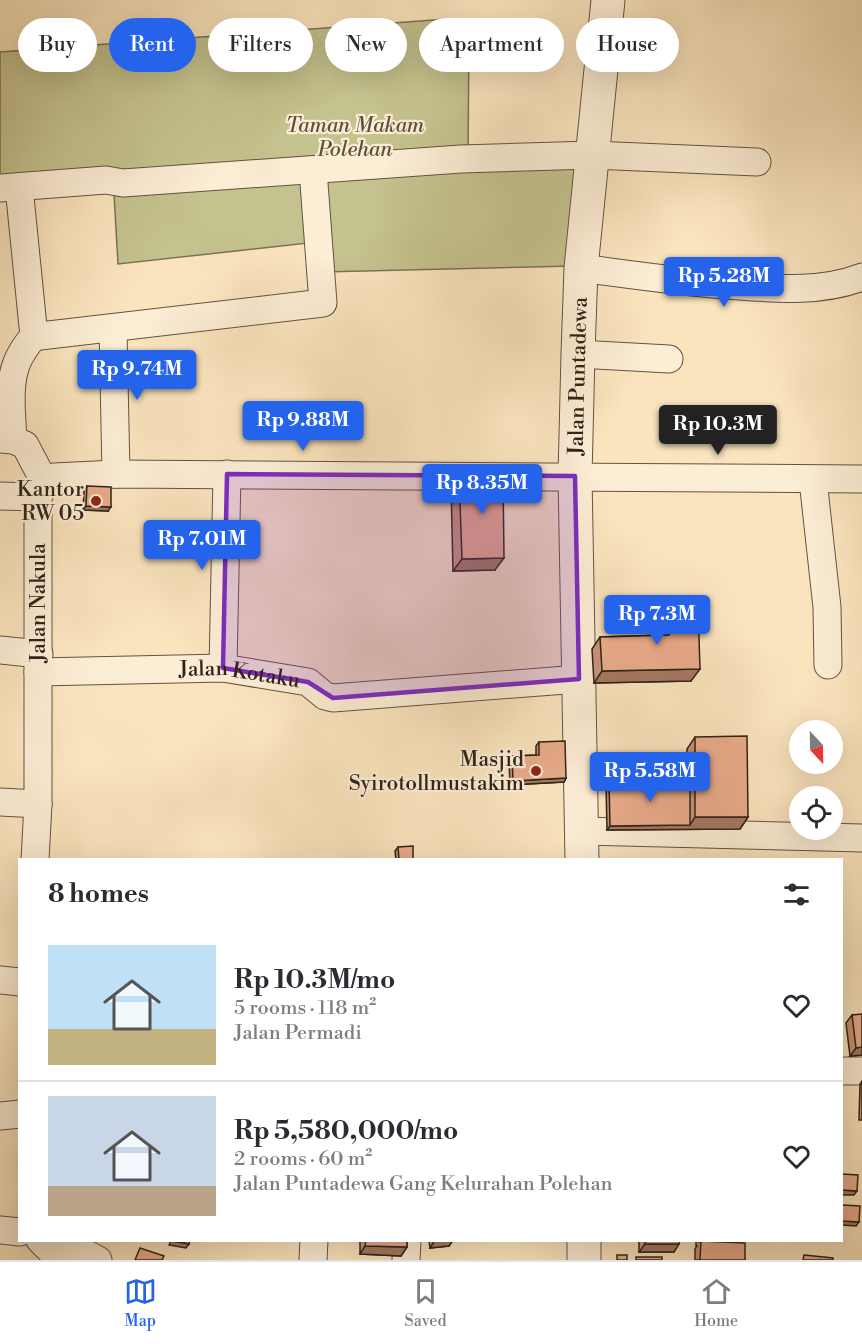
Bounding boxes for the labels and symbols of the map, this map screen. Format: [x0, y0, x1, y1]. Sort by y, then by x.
park label: Taman Makam Polehan [286, 113, 425, 163]
pin: Rp 5.28M [662, 257, 786, 308]
street label: Jalan Puntadewa [563, 296, 594, 457]
pin: Rp 9.74M [75, 350, 199, 401]
pin: Rp 9.88M [241, 401, 365, 452]
pin: Rp 10.3M [656, 405, 780, 456]
pin: Rp 8.35M [420, 464, 544, 515]
place label: Kantor RW 05 [17, 477, 84, 527]
marker: Kantor RW 05 [89, 494, 103, 508]
pin: Rp 7.01M [140, 520, 264, 571]
street label: Jalan Nakula [26, 543, 52, 664]
pin: Rp 7.3M [602, 595, 712, 646]
street label: Jalan Kotaku [178, 656, 302, 694]
north arrow [789, 720, 843, 774]
place label: Masjid Syirotollmustakim [349, 747, 524, 797]
pin: Rp 5.58M [588, 752, 712, 803]
marker: Masjid Syirotollmustakim [529, 764, 543, 778]

